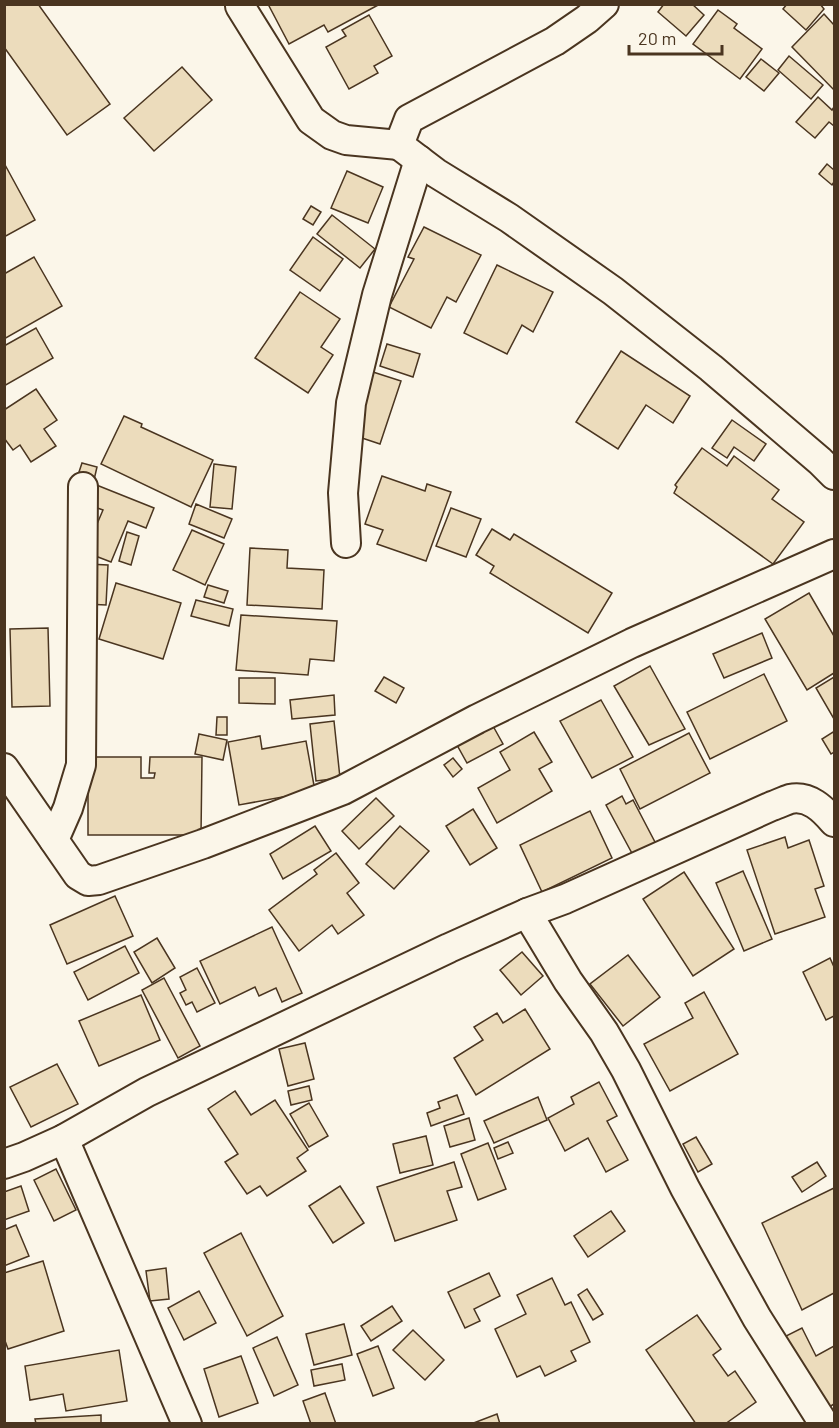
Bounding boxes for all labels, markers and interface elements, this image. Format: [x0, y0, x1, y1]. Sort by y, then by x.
scale bar [629, 18, 722, 56]
text: 20 m [638, 27, 676, 49]

